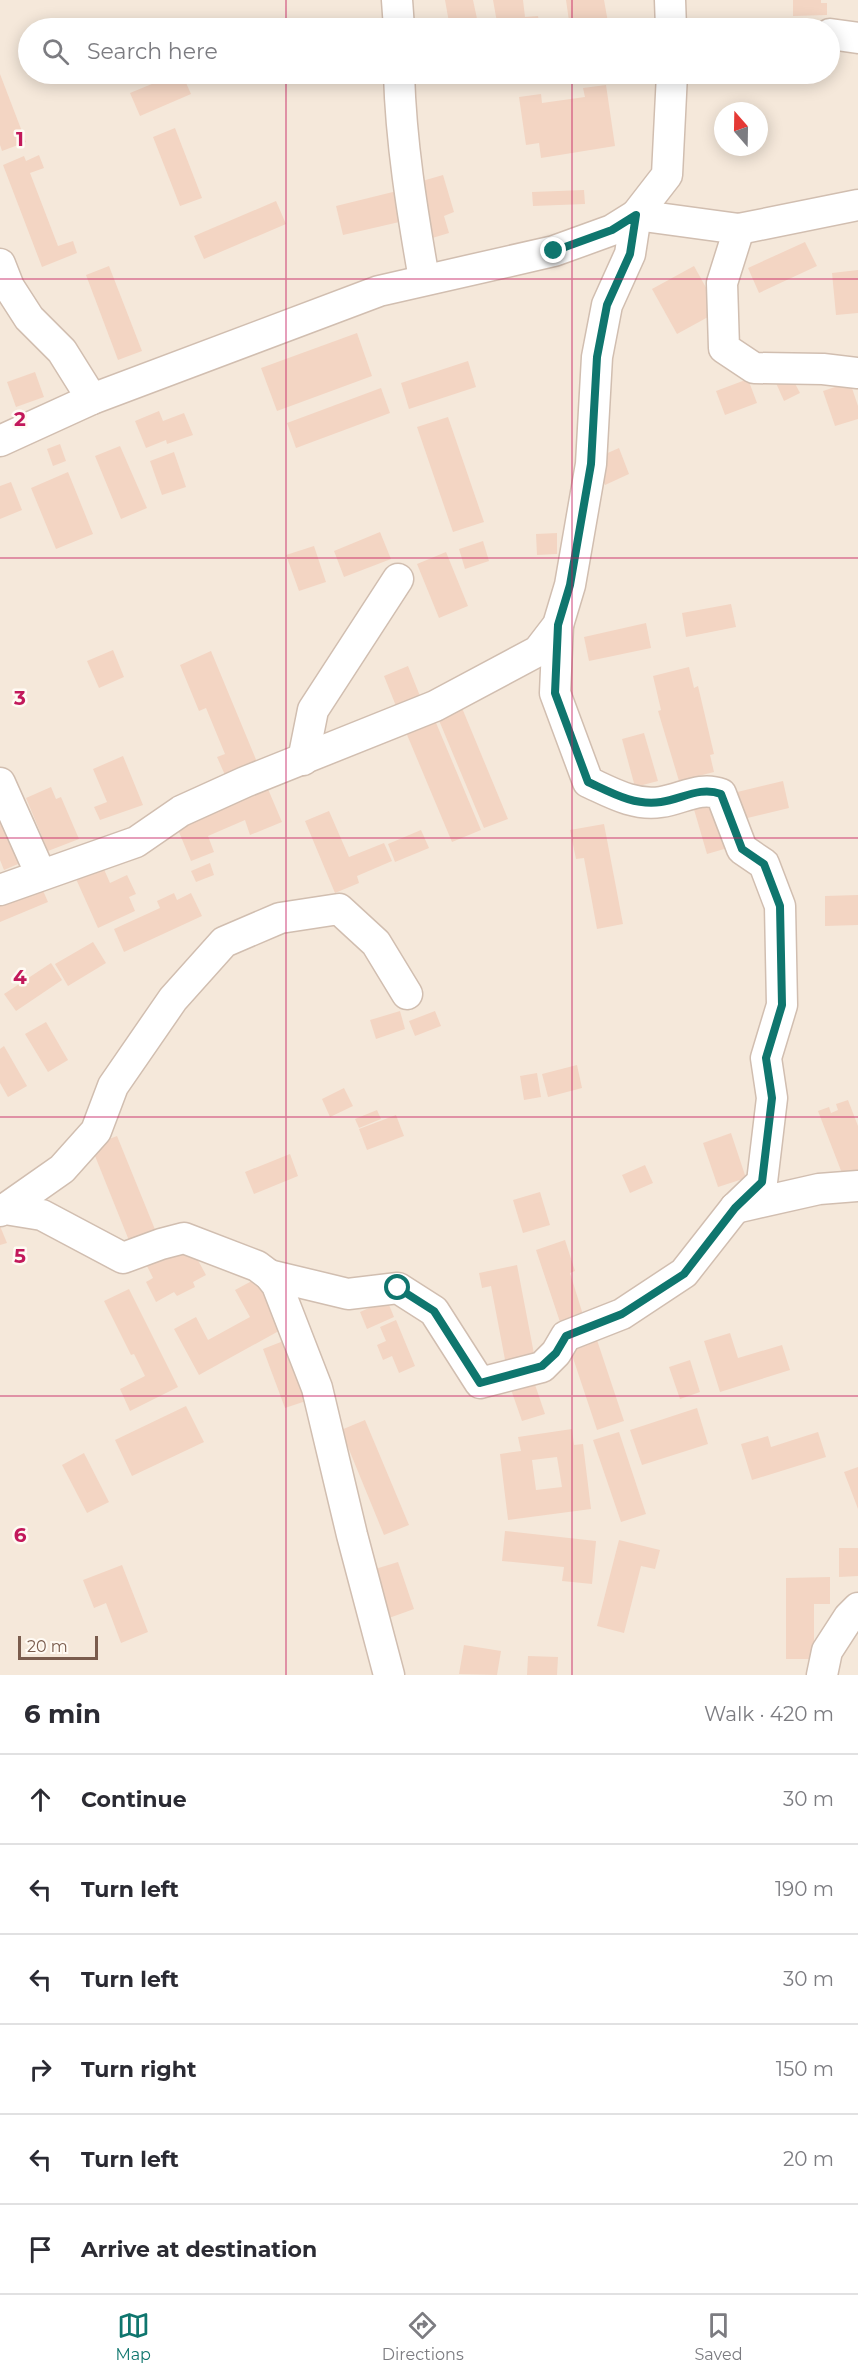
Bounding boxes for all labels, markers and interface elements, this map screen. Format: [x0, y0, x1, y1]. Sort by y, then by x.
search box [18, 18, 840, 84]
icon: search [39, 35, 72, 68]
text: Search here [87, 38, 218, 65]
north arrow [714, 102, 768, 156]
text: 1 [16, 127, 24, 151]
route end [540, 237, 566, 263]
text: 2 [14, 407, 26, 431]
text: 3 [13, 686, 26, 710]
text: 4 [13, 965, 27, 989]
text: 5 [14, 1244, 26, 1268]
route start [384, 1274, 410, 1300]
text: 6 [14, 1523, 27, 1547]
scale bar [18, 1633, 98, 1660]
text: 20 m [27, 1637, 68, 1656]
text: 6 min [24, 1698, 101, 1730]
text: Walk · 420 m [704, 1702, 834, 1726]
icon: ahead [24, 1783, 57, 1816]
text: Continue [81, 1786, 187, 1813]
text: 30 m [783, 1787, 834, 1811]
icon: left [24, 1873, 57, 1906]
text: Turn left [81, 1876, 179, 1903]
text: 190 m [775, 1877, 834, 1901]
icon: left [24, 1963, 57, 1996]
text: Turn left [81, 1966, 179, 1993]
text: 30 m [783, 1967, 834, 1991]
icon: right [24, 2053, 57, 2086]
text: Turn right [81, 2056, 196, 2083]
text: 150 m [776, 2057, 834, 2081]
icon: left [24, 2143, 57, 2176]
text: Turn left [81, 2146, 179, 2173]
text: 20 m [783, 2147, 834, 2171]
icon: arrive [24, 2233, 57, 2266]
text: Arrive at destination [81, 2236, 317, 2263]
tab: Map [115, 2309, 151, 2364]
tab: Directions [382, 2309, 464, 2364]
tab: Saved [695, 2309, 743, 2364]

